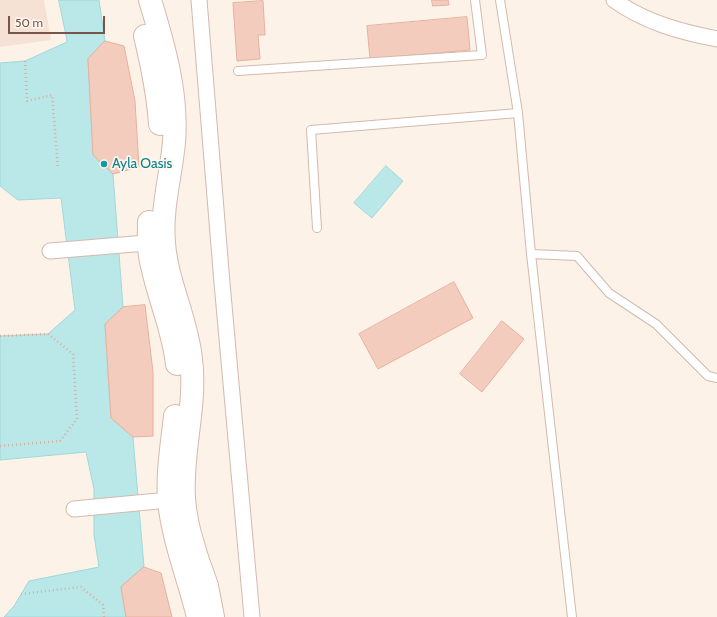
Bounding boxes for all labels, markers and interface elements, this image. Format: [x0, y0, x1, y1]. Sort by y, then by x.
scale bar [10, 8, 107, 34]
text: 50 m [15, 15, 43, 30]
place label: Ayla Oasis [112, 156, 172, 172]
marker: Ayla Oasis [99, 159, 109, 169]

